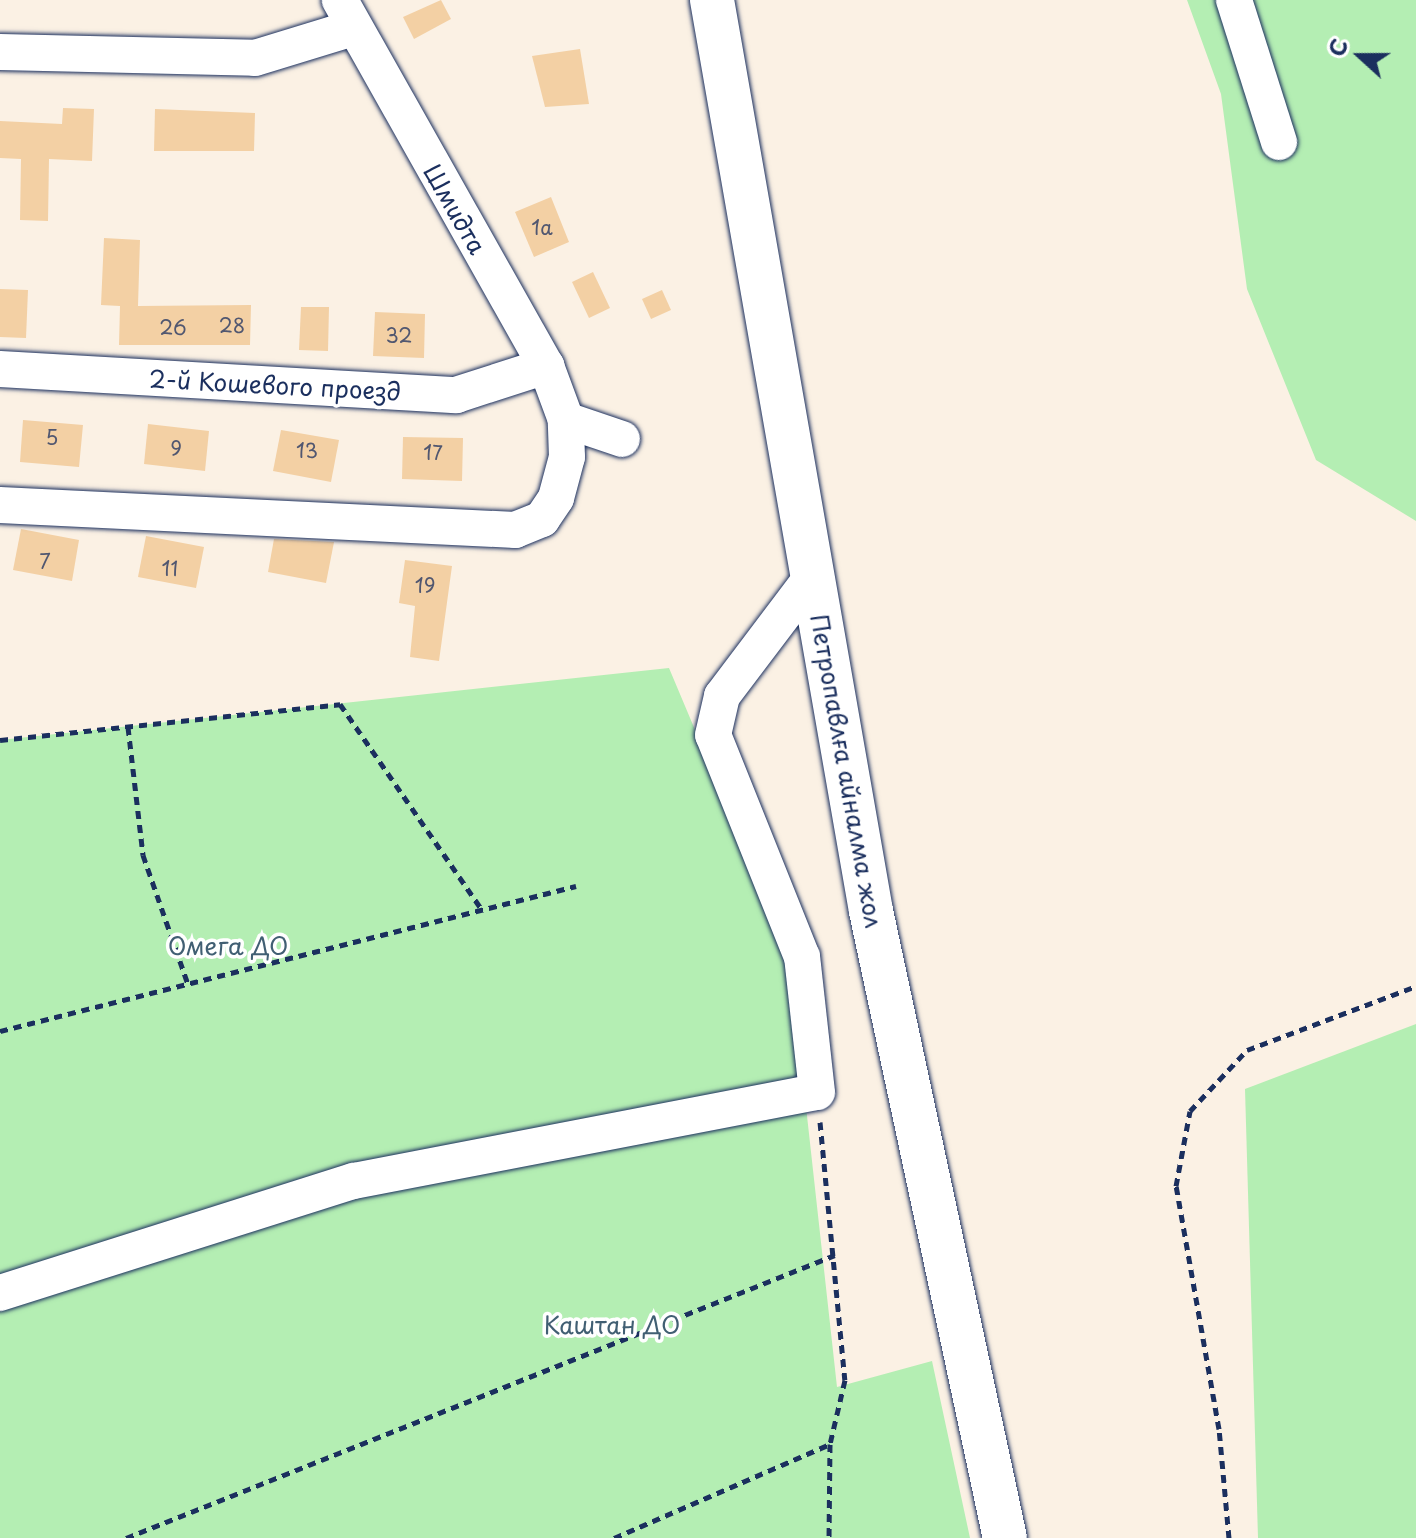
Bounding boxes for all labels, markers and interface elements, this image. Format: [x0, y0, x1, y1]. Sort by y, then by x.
north arrow [1320, 16, 1400, 96]
text: С [1319, 34, 1355, 61]
street label: Шмидта [418, 159, 492, 259]
house number: 1а [531, 215, 553, 239]
house number: 28 [219, 313, 245, 337]
house number: 26 [159, 315, 187, 339]
house number: 32 [386, 323, 412, 347]
street label: 2-й Кошевого проезд [148, 364, 402, 406]
house number: 5 [46, 425, 58, 449]
house number: 9 [170, 436, 182, 460]
house number: 13 [296, 438, 318, 462]
house number: 17 [423, 440, 443, 464]
house number: 7 [39, 549, 51, 573]
house number: 11 [162, 556, 178, 580]
house number: 19 [415, 573, 435, 597]
street label: Петропавлға айналма жол [805, 611, 889, 931]
park label: Омега ДО [168, 932, 288, 960]
park label: Каштан ДО [543, 1311, 681, 1339]

